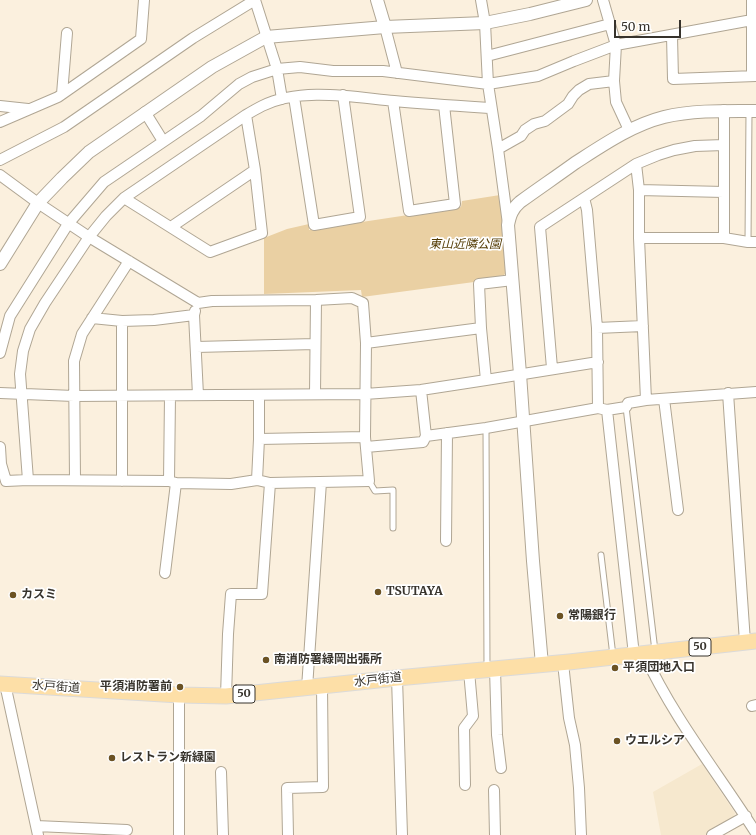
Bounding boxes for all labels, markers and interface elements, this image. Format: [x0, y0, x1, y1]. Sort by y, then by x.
scale bar [616, 12, 683, 38]
text: 50 m [621, 19, 650, 34]
park label: 東山近隣公園 [429, 238, 501, 252]
place label: TSUTAYA [386, 585, 443, 599]
marker: TSUTAYA [373, 587, 383, 597]
place label: カスミ [21, 588, 57, 602]
marker: カスミ [8, 590, 18, 600]
place label: 常陽銀行 [568, 609, 616, 623]
marker: 常陽銀行 [555, 611, 565, 621]
road number: 50 [689, 638, 711, 656]
place label: 南消防署緑岡出張所 [274, 653, 382, 667]
marker: 南消防署緑岡出張所 [261, 655, 271, 665]
place label: 平須団地入口 [623, 661, 695, 675]
marker: 平須団地入口 [610, 663, 620, 673]
street label: 水戸街道 [353, 670, 403, 690]
street label: 水戸街道 [32, 678, 80, 696]
place label: 平須消防署前 [100, 680, 172, 694]
marker: 平須消防署前 [175, 682, 185, 692]
road number: 50 [233, 685, 255, 703]
place label: ウエルシア [625, 734, 685, 748]
marker: ウエルシア [612, 736, 622, 746]
place label: レストラン新緑園 [120, 751, 216, 765]
marker: レストラン新緑園 [107, 753, 117, 763]

